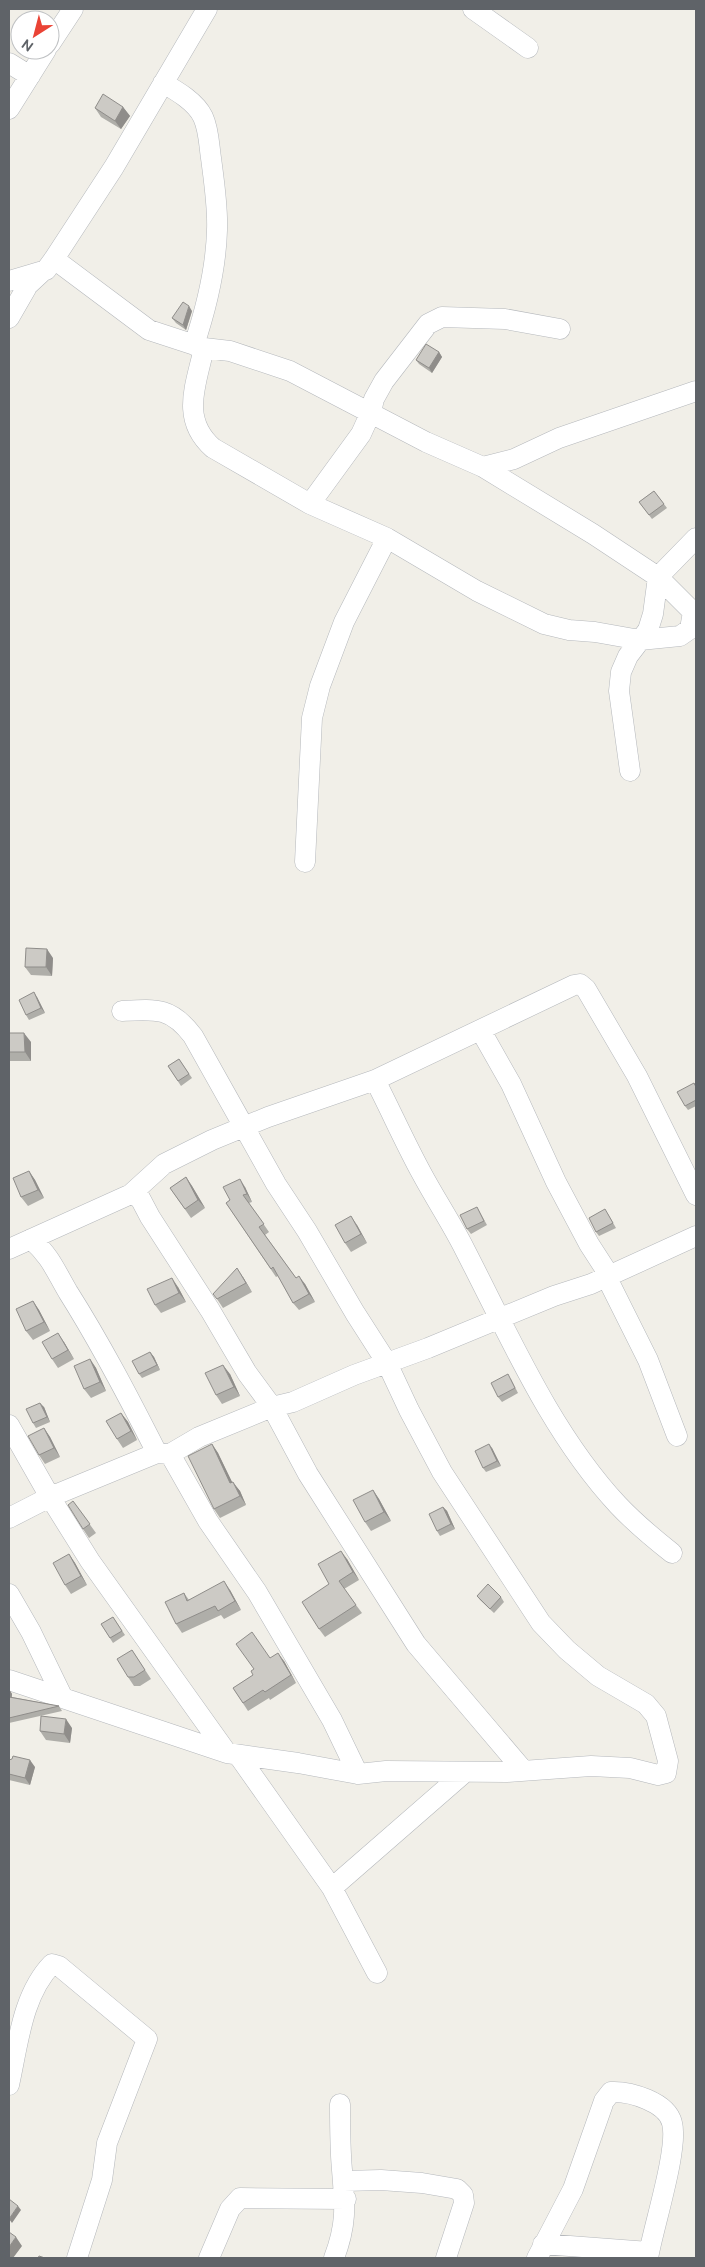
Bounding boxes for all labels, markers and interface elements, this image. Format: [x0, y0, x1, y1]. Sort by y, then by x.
north arrow [10, 10, 60, 60]
text: N [18, 36, 36, 55]

